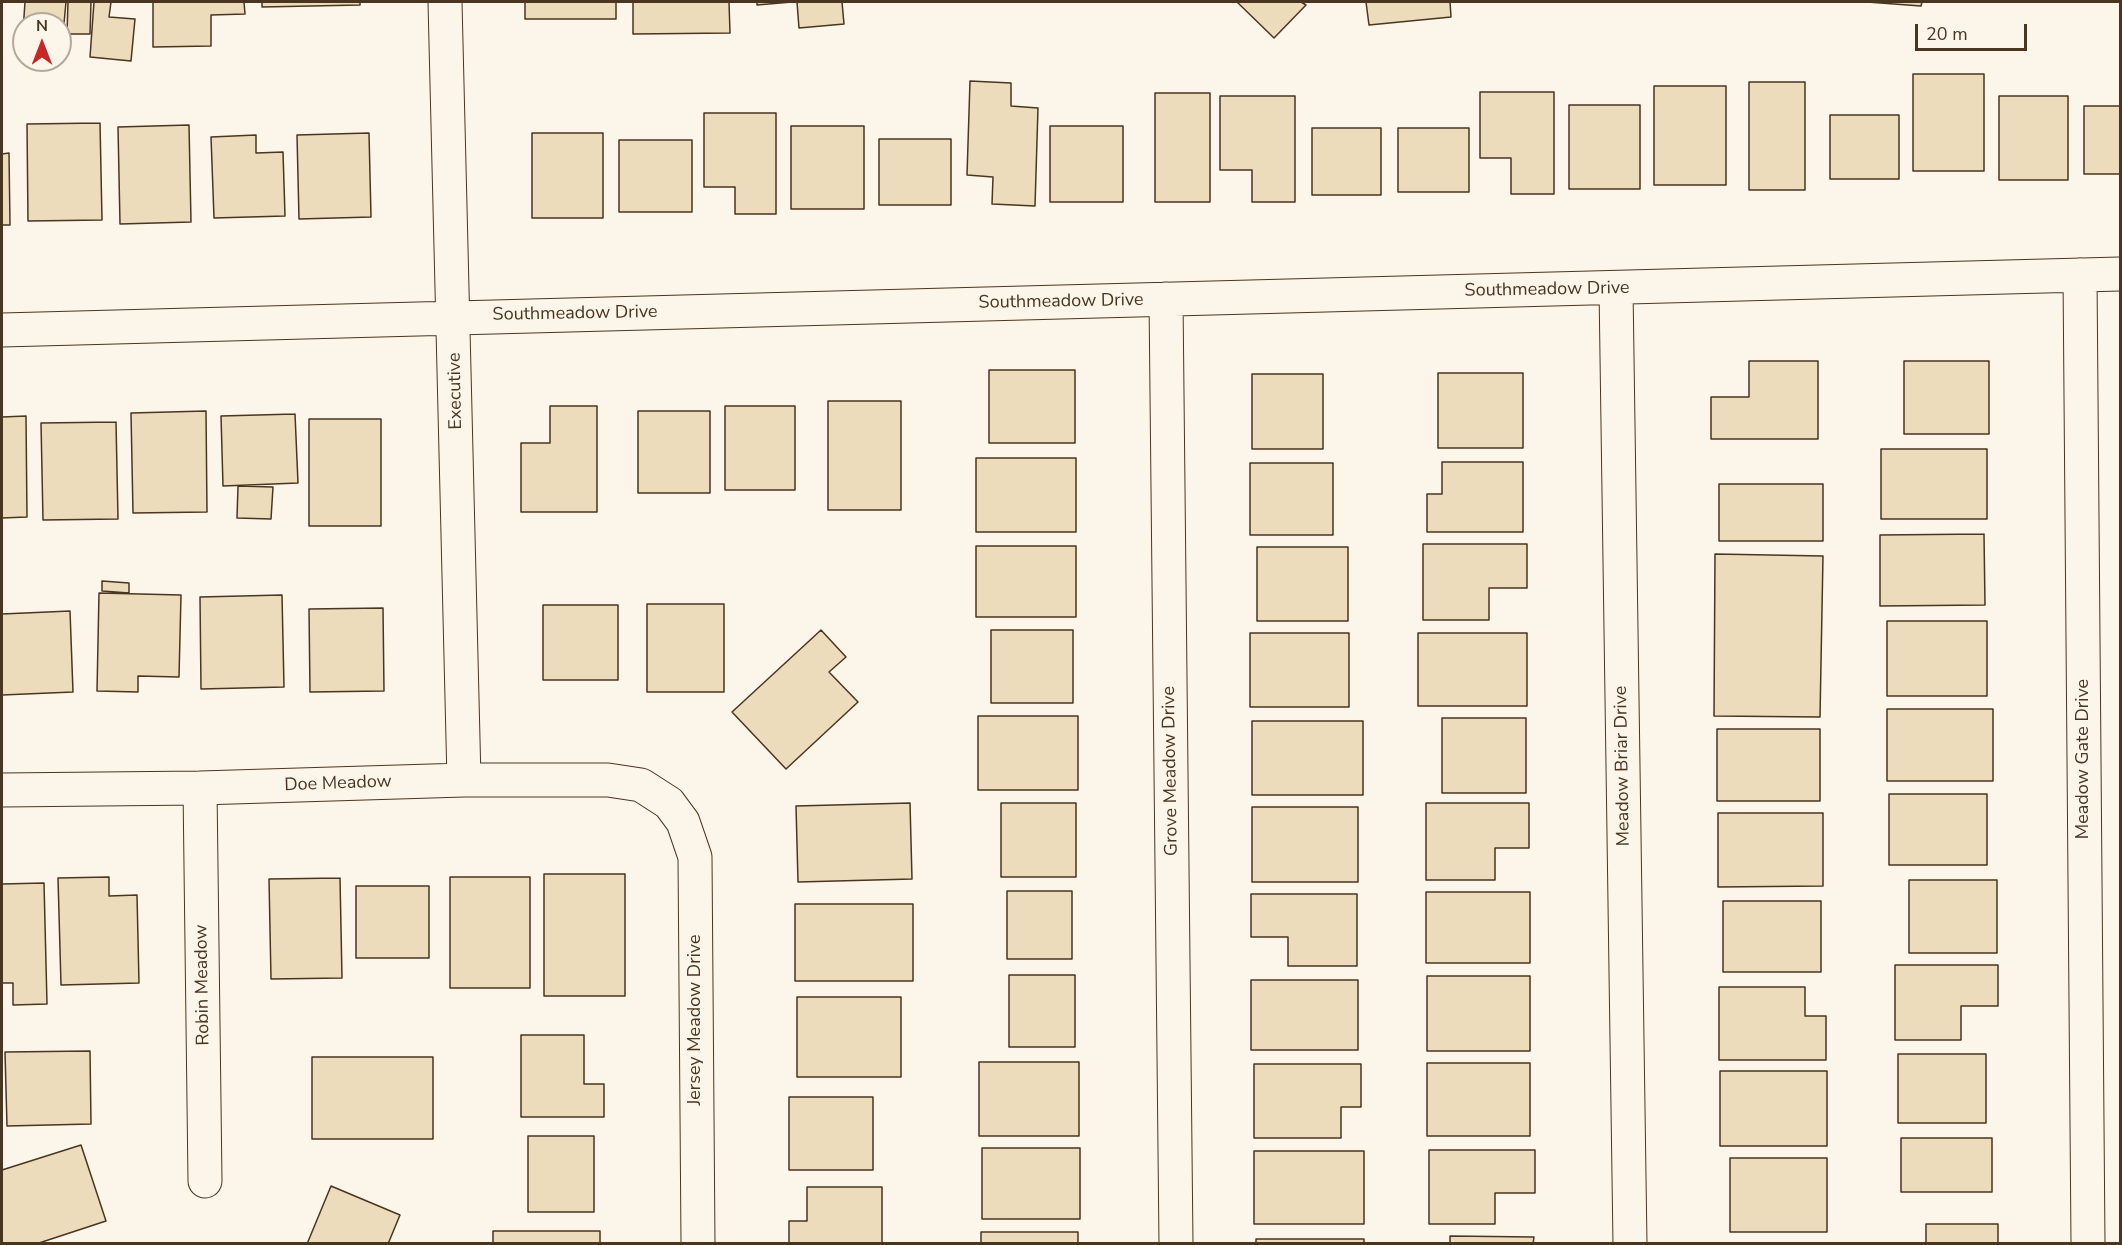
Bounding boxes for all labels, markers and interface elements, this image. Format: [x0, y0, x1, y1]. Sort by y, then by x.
north arrow [12, 12, 72, 72]
scale bar [1918, 12, 2030, 50]
text: N [36, 15, 48, 37]
text: 20 m [1926, 22, 1968, 46]
street label: Southmeadow Drive [1464, 278, 1630, 302]
street label: Southmeadow Drive [978, 290, 1144, 314]
street label: Southmeadow Drive [492, 302, 658, 326]
street label: Executive [445, 352, 467, 430]
street label: Meadow Gate Drive [2073, 679, 2095, 839]
street label: Meadow Briar Drive [1611, 685, 1635, 847]
street label: Grove Meadow Drive [1159, 686, 1183, 856]
street label: Doe Meadow [284, 771, 392, 797]
street label: Robin Meadow [191, 924, 215, 1046]
street label: Jersey Meadow Drive [685, 934, 707, 1106]

